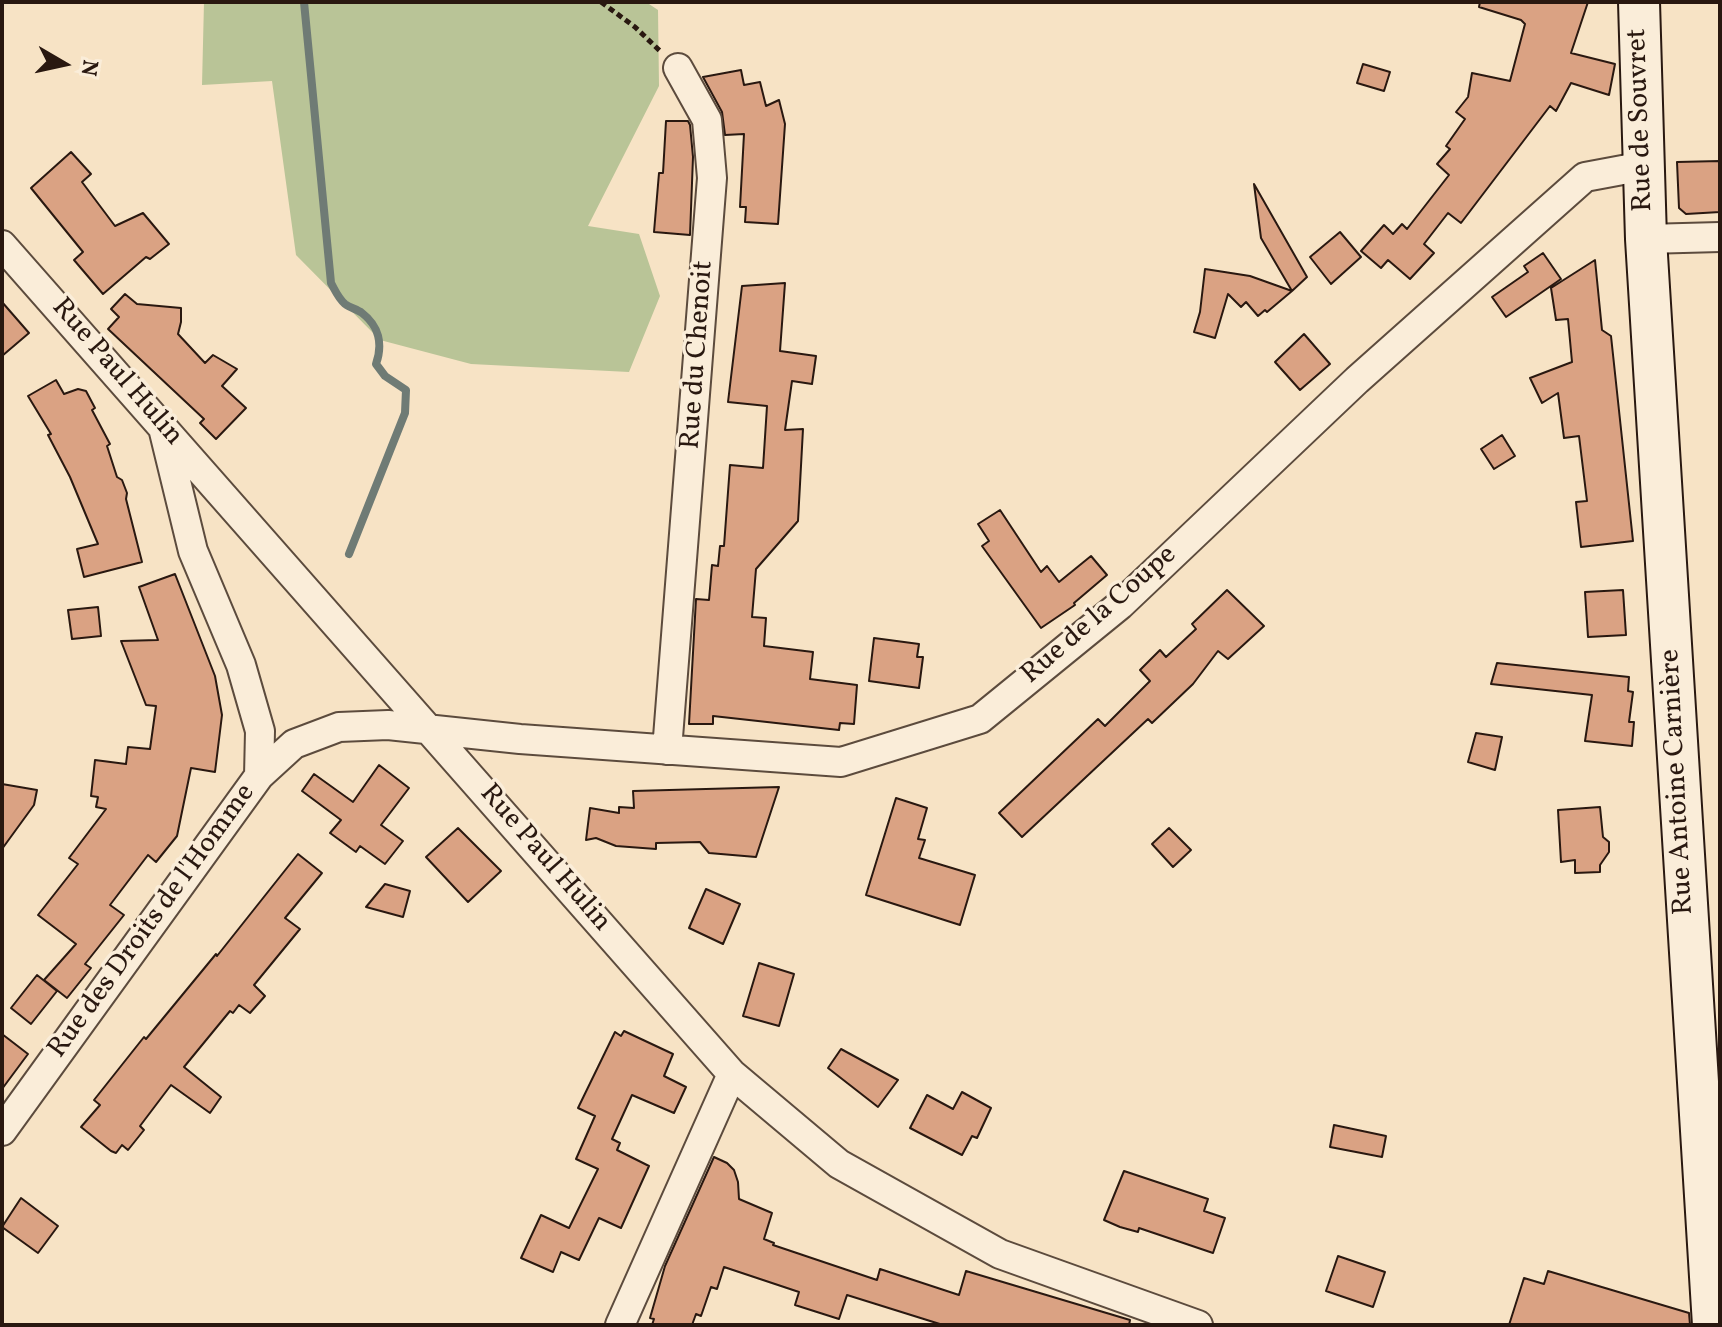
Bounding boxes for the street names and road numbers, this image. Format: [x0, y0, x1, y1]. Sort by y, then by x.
street label: Rue de Souvret [1622, 28, 1662, 212]
street label: Rue du Chenoit [676, 260, 722, 450]
street label: Rue Paul Hulin [43, 292, 189, 454]
street label: Rue de la Coupe [1016, 539, 1184, 693]
street label: Rue Antoine Carnière [1655, 648, 1703, 916]
street label: Rue des Droits de l'Homme [42, 778, 264, 1066]
street label: Rue Paul Hulin [471, 778, 617, 940]

